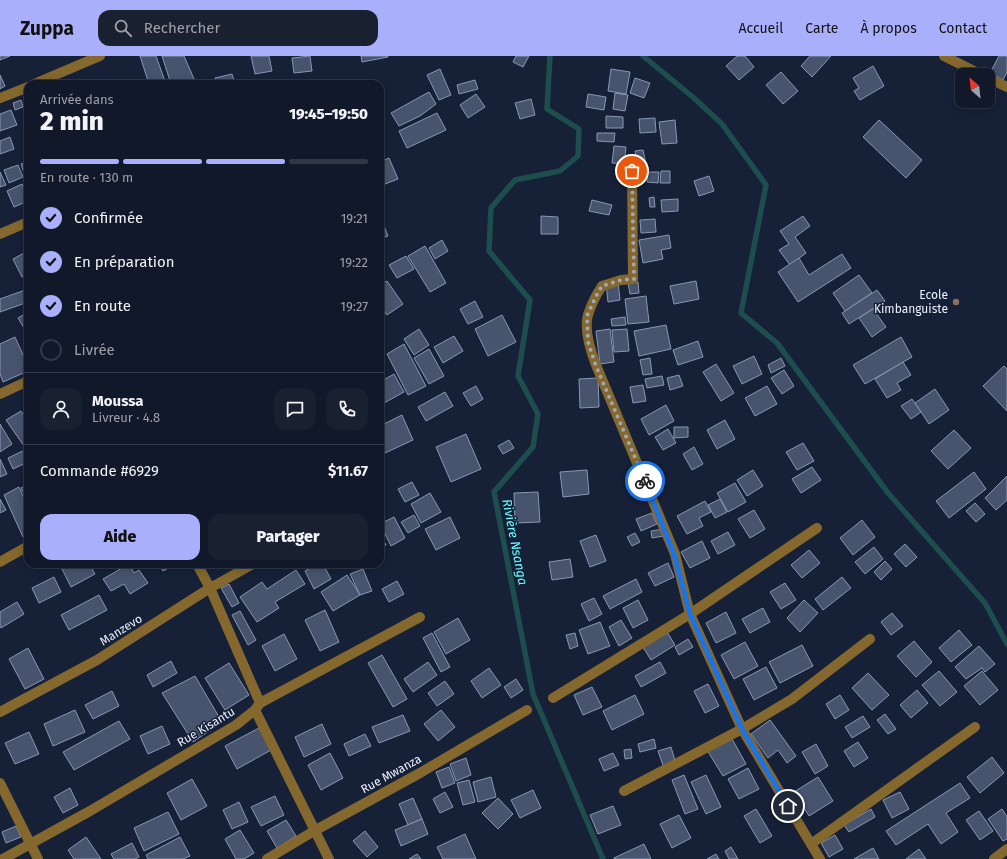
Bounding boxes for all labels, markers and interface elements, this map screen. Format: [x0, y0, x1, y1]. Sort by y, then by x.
search box [98, 10, 378, 46]
text: Zuppa [20, 17, 74, 40]
icon: search [112, 17, 134, 39]
text: Rechercher [144, 19, 220, 37]
text: Accueil [738, 20, 783, 37]
text: Carte [805, 20, 838, 37]
text: À propos [860, 20, 917, 37]
text: Contact [939, 20, 987, 37]
north arrow [955, 68, 995, 108]
map controls [955, 68, 995, 108]
text: Arrivée dans [40, 92, 114, 107]
text: 19:45–19:50 [289, 105, 368, 123]
text: 2 min [40, 106, 104, 137]
pin [615, 154, 649, 188]
icon: bag [621, 160, 643, 182]
text: En route · 130 m [40, 170, 133, 185]
icon: check [40, 207, 62, 229]
text: Confirmée [74, 209, 143, 227]
text: 19:21 [341, 211, 368, 226]
icon: check [40, 251, 62, 273]
text: En préparation [74, 253, 175, 271]
text: 19:22 [340, 255, 368, 270]
place label: Ecole Kimbanguiste [874, 288, 948, 316]
icon: check [40, 295, 62, 317]
text: En route [74, 297, 131, 315]
marker: Ecole Kimbanguiste [951, 297, 961, 307]
text: 19:27 [340, 299, 368, 314]
text: Livrée [74, 341, 115, 359]
button: person [40, 388, 82, 430]
button: chat [274, 388, 316, 430]
button: phone [326, 388, 368, 430]
text: Moussa [92, 392, 144, 410]
text: Livreur · 4.8 [92, 410, 160, 425]
courier [625, 461, 665, 501]
text: Commande #6929 [40, 462, 159, 480]
text: $11.67 [328, 462, 368, 480]
icon: bike [634, 470, 656, 492]
water label: Rivière Nsanga [499, 498, 531, 586]
button: Aide [40, 514, 200, 560]
button: Partager [208, 514, 368, 560]
street label: Manzevo [97, 611, 145, 649]
street label: Rue Kisantu [175, 704, 237, 750]
street label: Rue Mwanza [358, 752, 424, 796]
pin [771, 789, 805, 823]
icon: home [777, 795, 799, 817]

